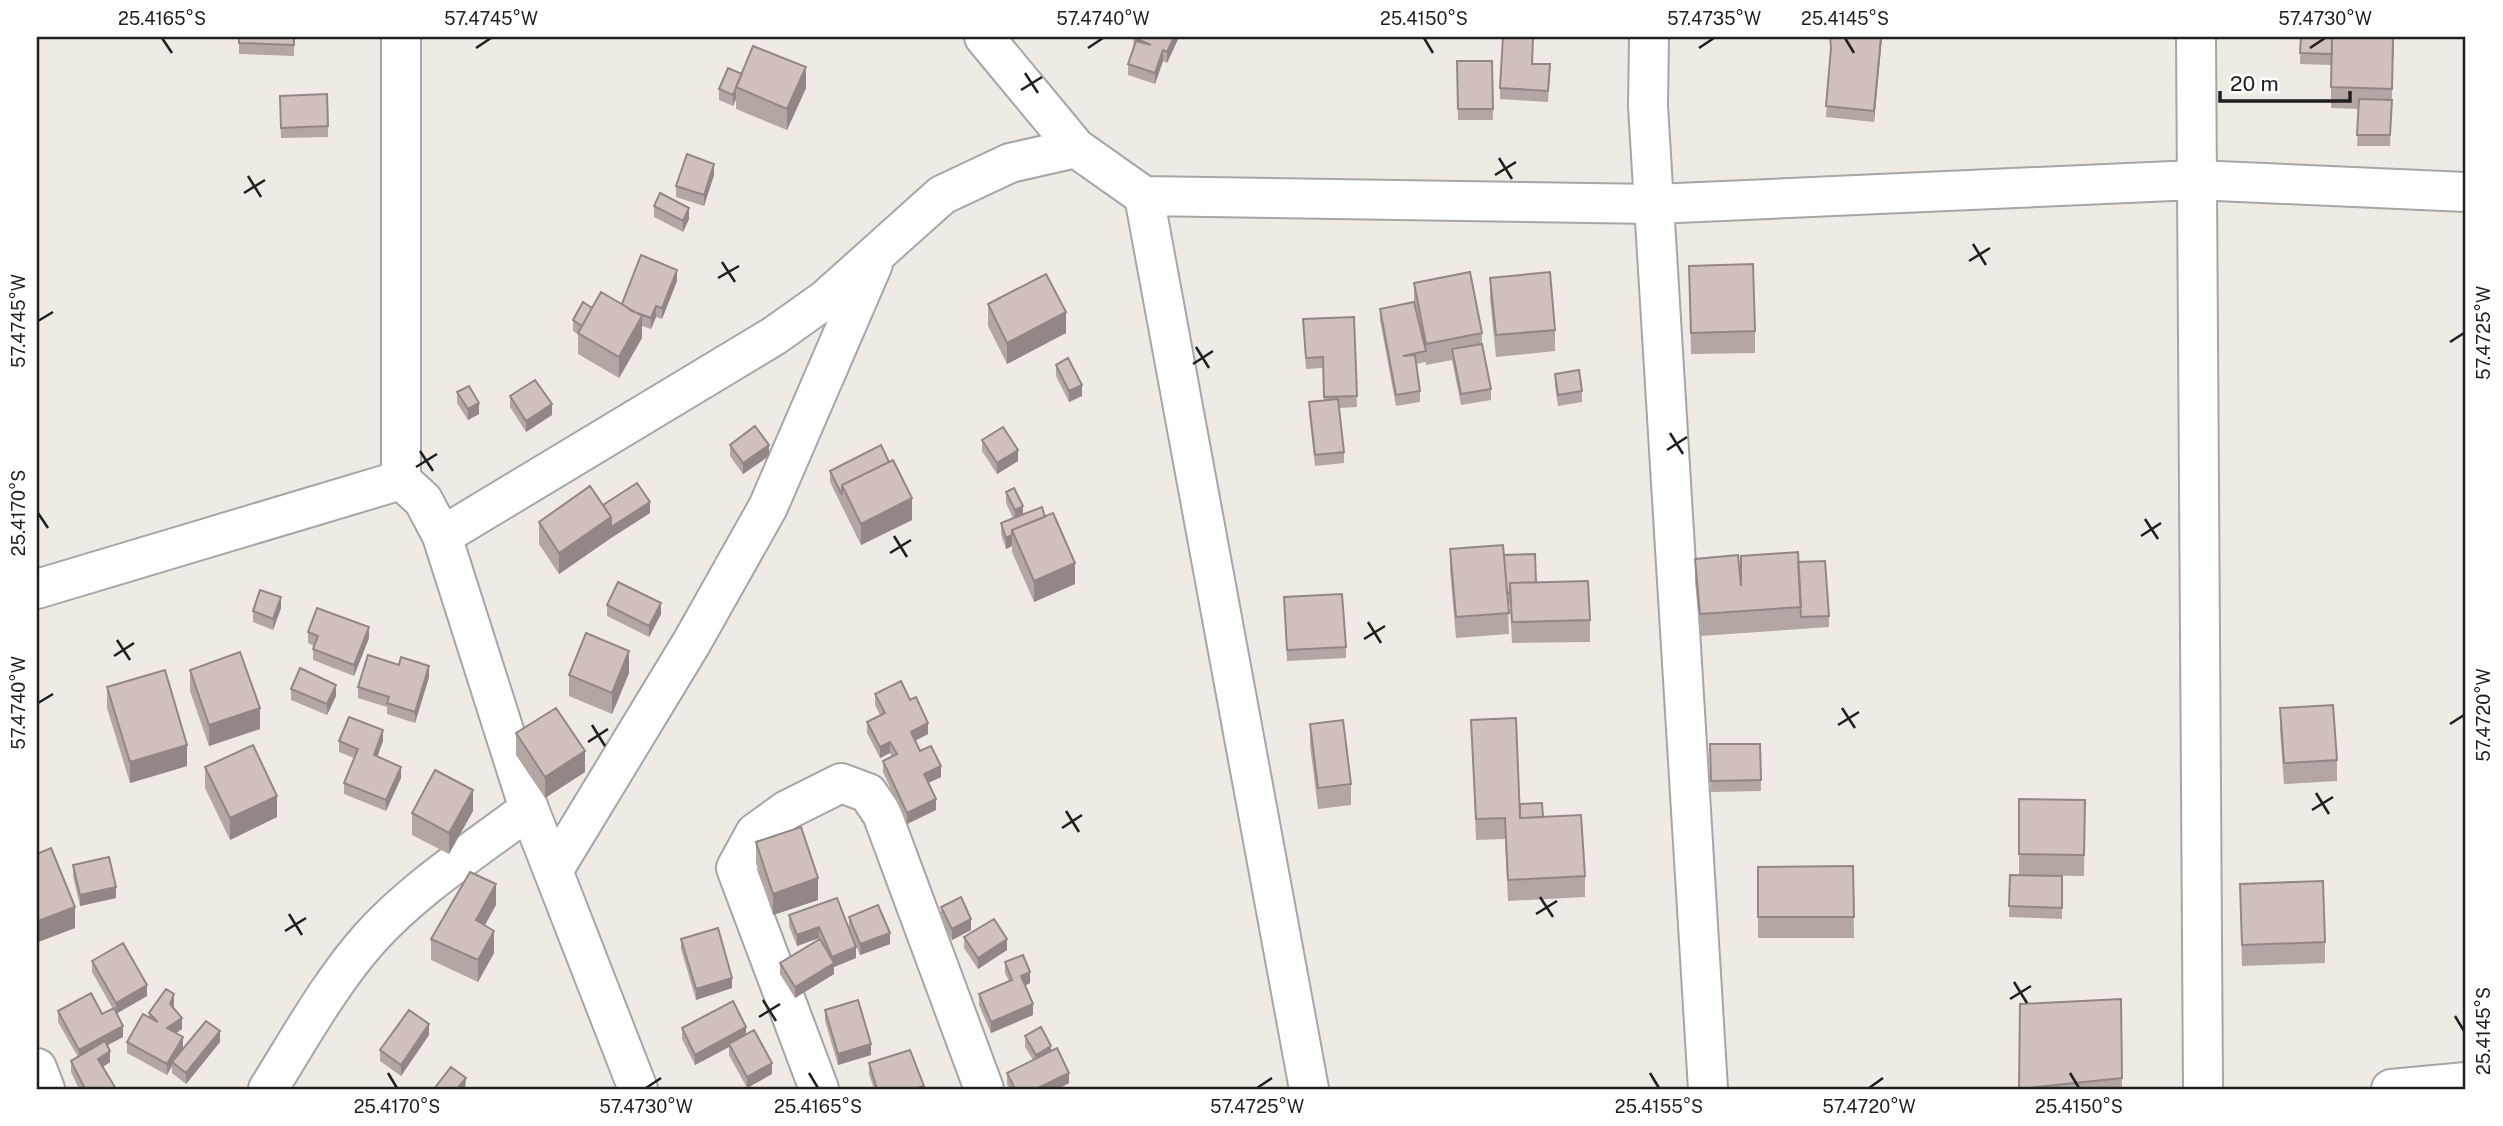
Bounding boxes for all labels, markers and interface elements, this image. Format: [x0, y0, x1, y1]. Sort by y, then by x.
text: 25.4165°S [118, 8, 206, 29]
text: 57.4745°W [444, 8, 538, 29]
text: 57.4740°W [1056, 8, 1150, 29]
text: 25.4150°S [1380, 8, 1468, 29]
text: 57.4735°W [1667, 8, 1761, 29]
text: 25.4145°S [1801, 8, 1889, 29]
text: 57.4730°W [2278, 8, 2372, 29]
scale bar [2220, 60, 2349, 104]
text: 20 m [2230, 71, 2279, 96]
text: 57.4745°W [8, 274, 29, 368]
text: 57.4725°W [2473, 286, 2494, 380]
text: 25.4170°S [8, 470, 29, 556]
text: 57.4740°W [8, 656, 29, 750]
text: 57.4720°W [2473, 668, 2494, 762]
text: 25.4145°S [2473, 987, 2494, 1075]
text: 25.4170°S [354, 1096, 440, 1117]
text: 57.4730°W [599, 1096, 693, 1117]
text: 25.4165°S [774, 1096, 862, 1117]
text: 57.4725°W [1210, 1096, 1304, 1117]
text: 25.4155°S [1615, 1096, 1703, 1117]
text: 57.4720°W [1822, 1096, 1916, 1117]
text: 25.4150°S [2035, 1096, 2123, 1117]

